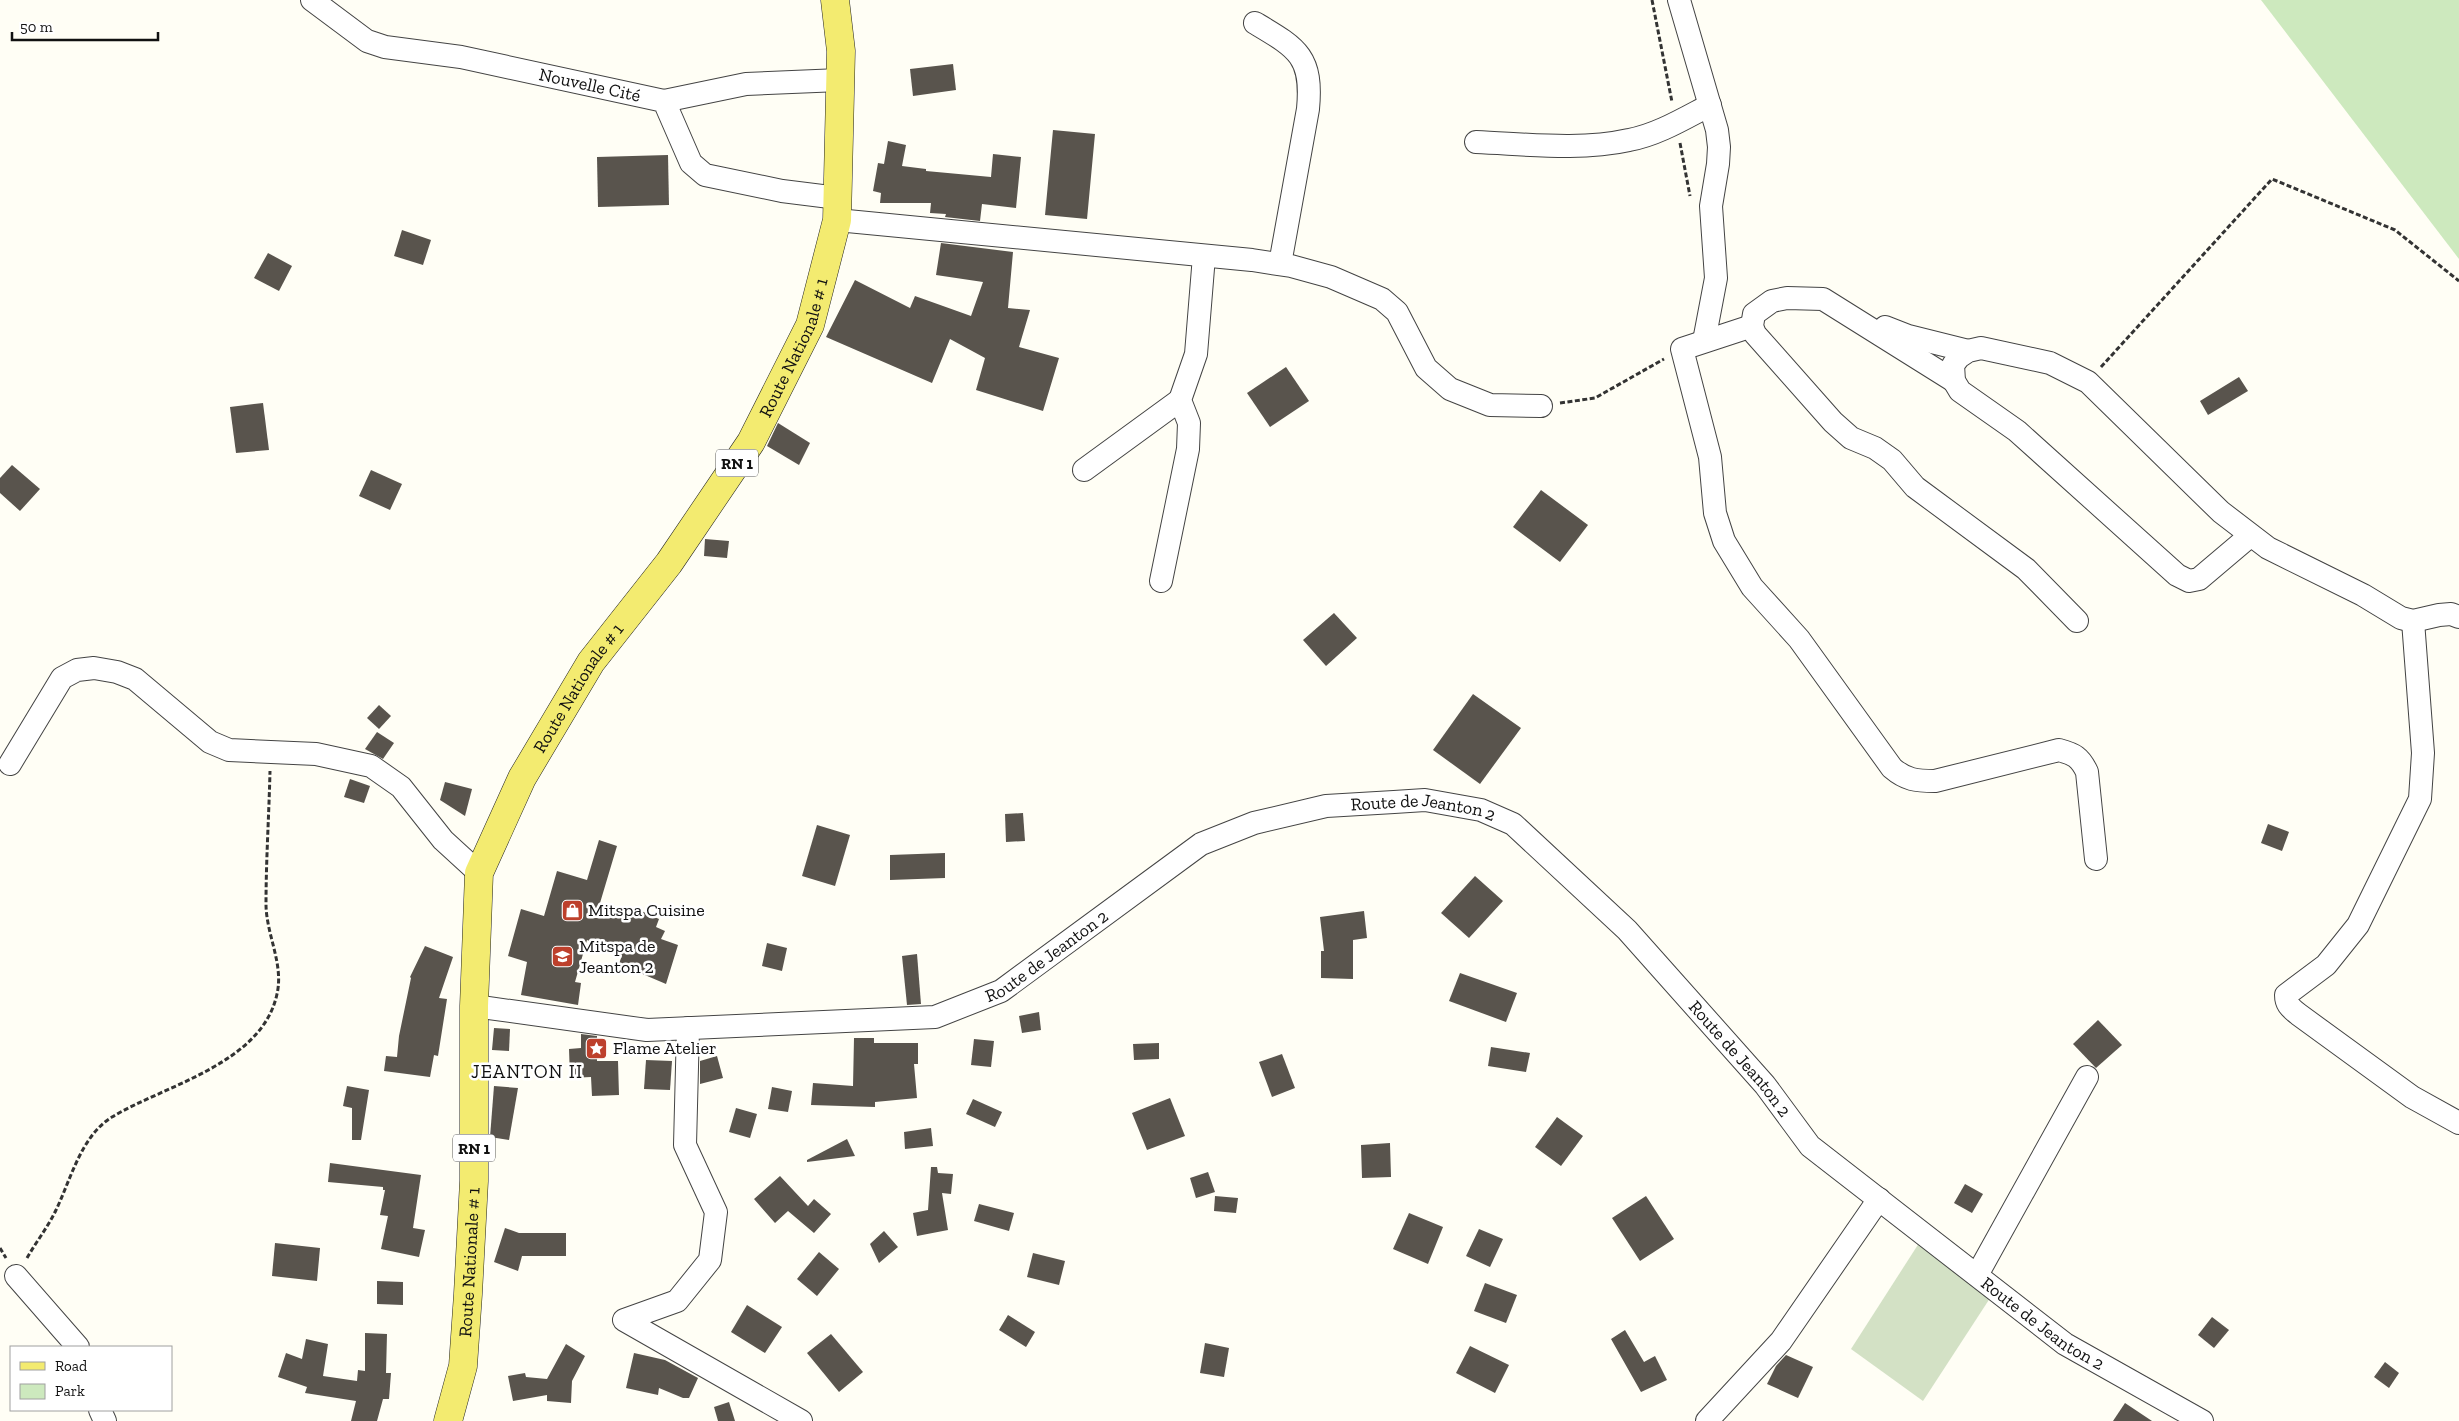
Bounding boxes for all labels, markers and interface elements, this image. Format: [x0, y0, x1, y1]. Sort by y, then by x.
scale bar [12, 10, 159, 42]
text: 50 m [20, 18, 53, 36]
street label: Nouvelle Cité [537, 63, 643, 107]
street label: Route Nationale # 1 [754, 276, 833, 421]
road number: RN 1 [716, 449, 758, 476]
street label: Route Nationale # 1 [529, 619, 628, 757]
street label: Route de Jeanton 2 [1350, 789, 1499, 826]
shop icon: Mitspa Cuisine [560, 898, 584, 922]
place label: Mitspa Cuisine [588, 899, 705, 921]
street label: Route de Jeanton 2 [982, 905, 1113, 1007]
place label: Mitspa de Jeanton 2 [579, 935, 656, 978]
school or university icon: Mitspa de Jeanton 2 [551, 944, 575, 968]
street label: Route de Jeanton 2 [1684, 996, 1796, 1121]
place icon: Flame Atelier [585, 1036, 609, 1060]
place label: Flame Atelier [613, 1037, 717, 1059]
district label: JEANTON II [471, 1060, 583, 1083]
road number: RN 1 [453, 1134, 495, 1162]
street label: Route Nationale # 1 [454, 1187, 485, 1338]
street label: Route de Jeanton 2 [1977, 1272, 2108, 1375]
legend [10, 1346, 172, 1411]
text: Road [55, 1357, 88, 1375]
text: Park [55, 1382, 85, 1400]

